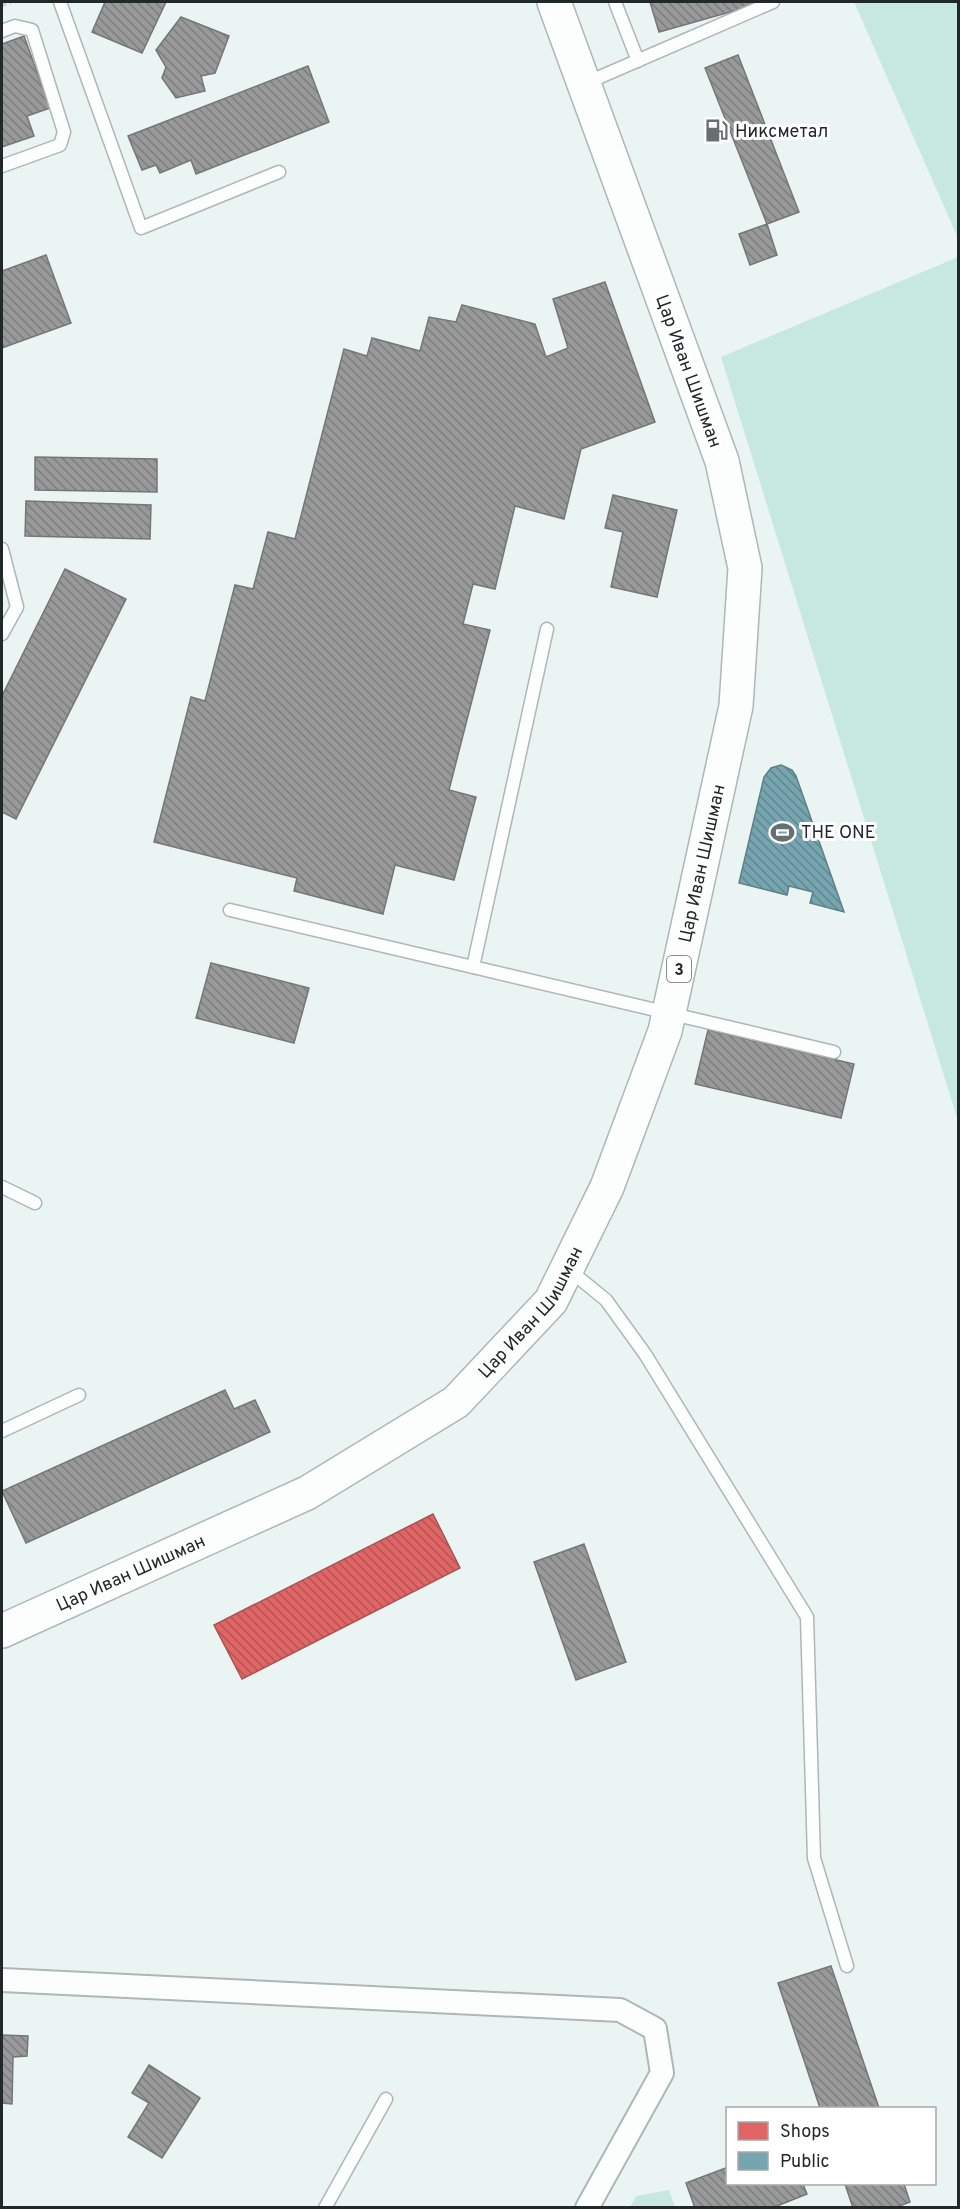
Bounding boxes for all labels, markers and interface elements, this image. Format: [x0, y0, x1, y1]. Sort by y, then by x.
fuel station icon: Никсметал [704, 118, 730, 144]
place label: Никсметал [735, 121, 828, 144]
street label: Цар Иван Шишман [649, 292, 726, 451]
street label: Цар Иван Шишман [675, 782, 732, 945]
sports icon: THE ONE [770, 819, 796, 845]
place label: THE ONE [801, 822, 876, 845]
road number: 3 [667, 956, 691, 982]
street label: Цар Иван Шишман [474, 1243, 589, 1384]
street label: Цар Иван Шишман [53, 1531, 209, 1618]
legend [726, 2107, 936, 2185]
text: Shops [780, 2121, 830, 2144]
text: Public [780, 2151, 830, 2174]

